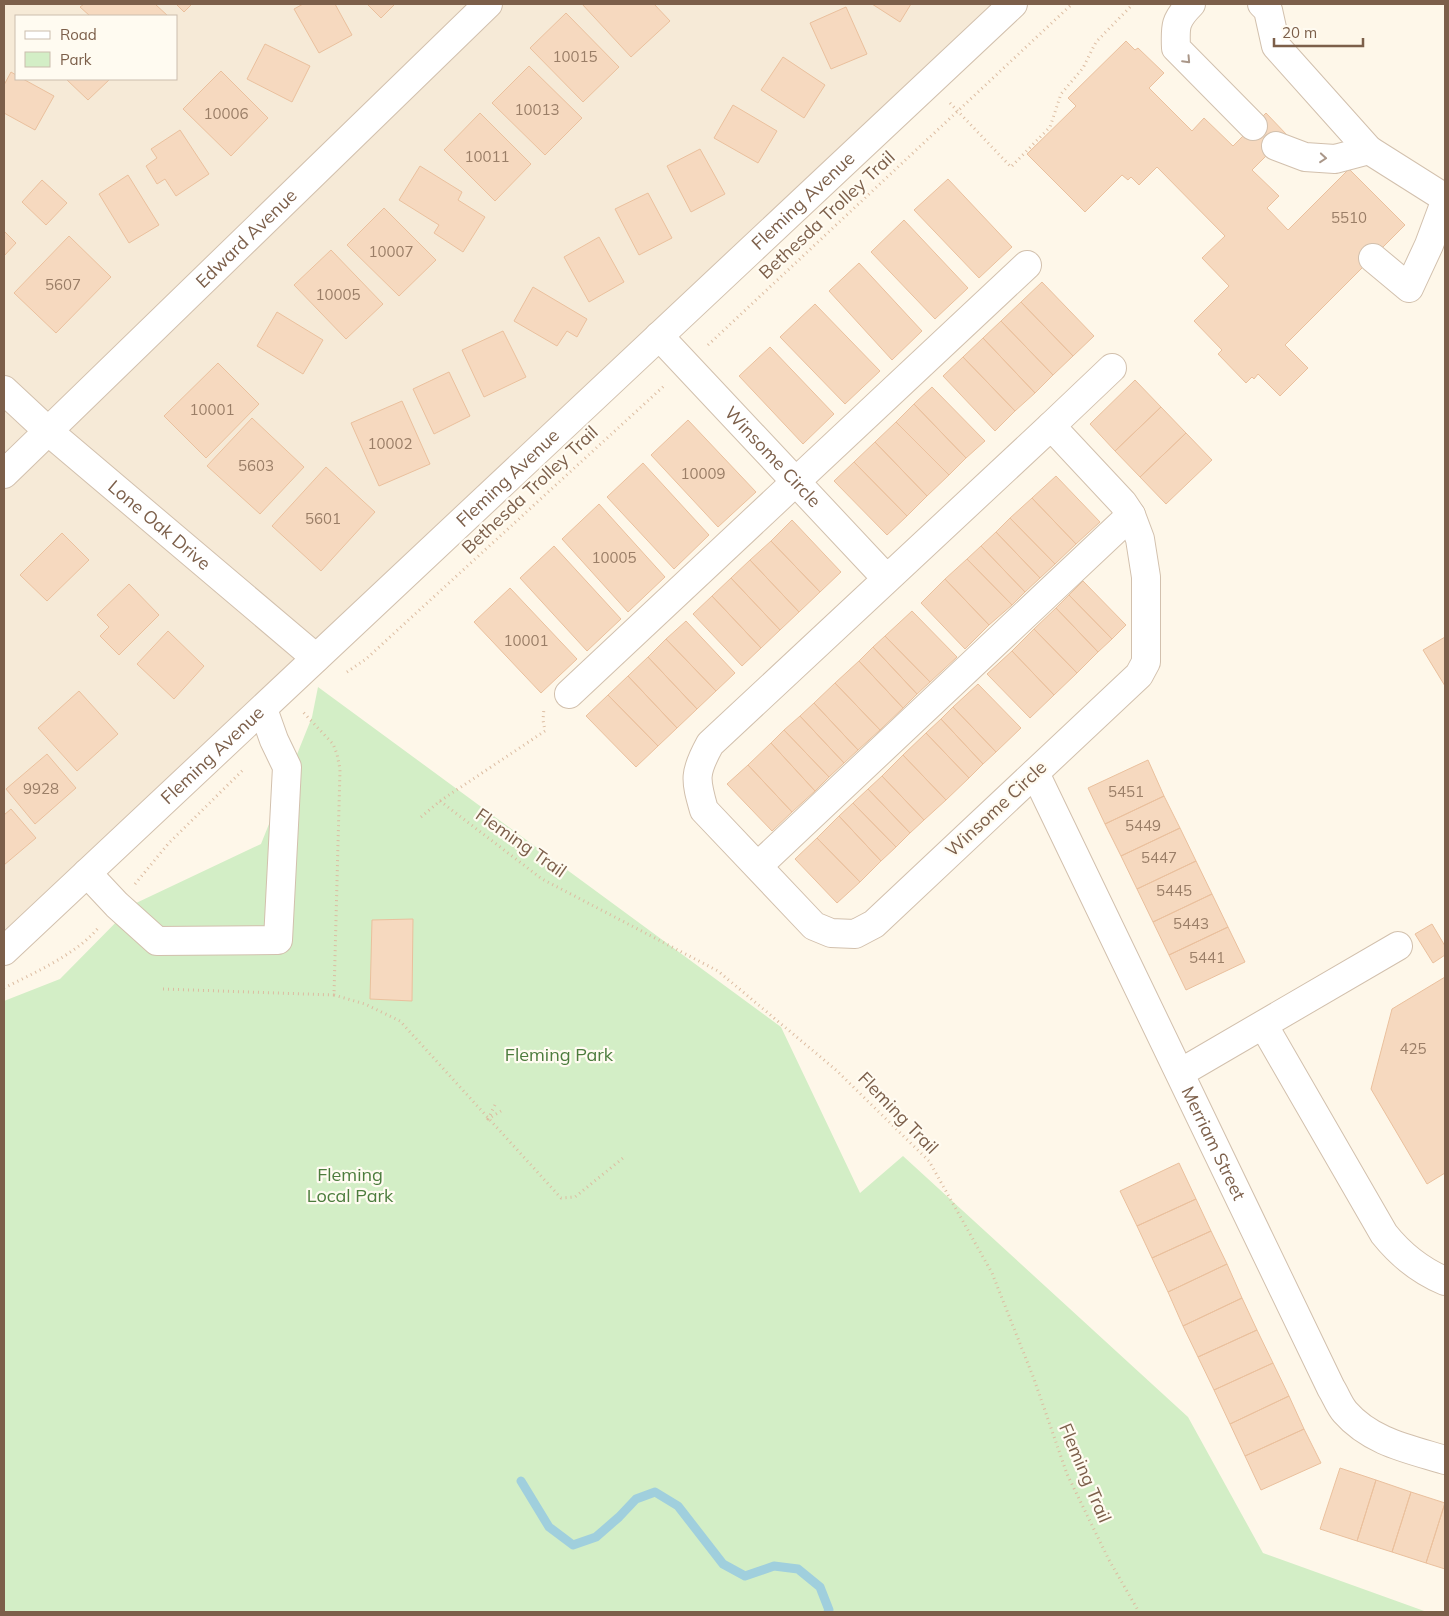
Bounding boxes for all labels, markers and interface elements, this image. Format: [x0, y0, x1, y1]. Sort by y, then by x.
legend [15, 15, 178, 80]
scale bar [1274, 15, 1363, 47]
text: 20 m [1282, 23, 1317, 42]
text: Road [60, 25, 97, 44]
house number: 10015 [552, 47, 598, 66]
text: Park [60, 50, 92, 69]
one-way arrow [1181, 55, 1190, 64]
house number: 10013 [514, 100, 560, 119]
house number: 10006 [203, 104, 249, 123]
street label: Bethesda Trolley Trail [754, 146, 900, 284]
house number: 10011 [464, 147, 510, 166]
street label: Fleming Avenue [746, 147, 859, 255]
one-way arrow [1319, 153, 1327, 164]
street label: Edward Avenue [191, 184, 302, 293]
house number: 5510 [1331, 208, 1367, 227]
house number: 10007 [368, 242, 414, 261]
house number: 5607 [45, 275, 81, 294]
house number: 10005 [315, 285, 361, 304]
house number: 10001 [189, 400, 235, 419]
street label: Winsome Circle [720, 401, 826, 512]
street label: Bethesda Trolley Trail [457, 421, 603, 559]
street label: Fleming Avenue [451, 424, 564, 532]
house number: 10002 [367, 434, 413, 453]
house number: 5603 [238, 456, 274, 475]
house number: 10009 [680, 464, 726, 483]
street label: Lone Oak Drive [104, 475, 216, 575]
house number: 5601 [305, 509, 341, 528]
house number: 10005 [591, 548, 637, 567]
house number: 10001 [503, 631, 549, 650]
street label: Fleming Avenue [156, 701, 269, 809]
street label: Winsome Circle [940, 756, 1051, 861]
house number: 9928 [23, 779, 59, 798]
house number: 5451 [1108, 782, 1144, 801]
street label: Fleming Trail [471, 803, 571, 882]
house number: 5449 [1125, 816, 1161, 835]
house number: 5447 [1141, 848, 1177, 867]
house number: 5445 [1156, 881, 1192, 900]
house number: 5443 [1173, 914, 1209, 933]
house number: 5441 [1189, 948, 1225, 967]
house number: 425 [1399, 1039, 1427, 1058]
park label: Fleming Park [505, 1043, 614, 1066]
street label: Fleming Trail [853, 1067, 943, 1159]
street label: Merriam Street [1176, 1082, 1251, 1204]
park label: Fleming Local Park [307, 1163, 394, 1207]
street label: Fleming Trail [1054, 1420, 1117, 1526]

